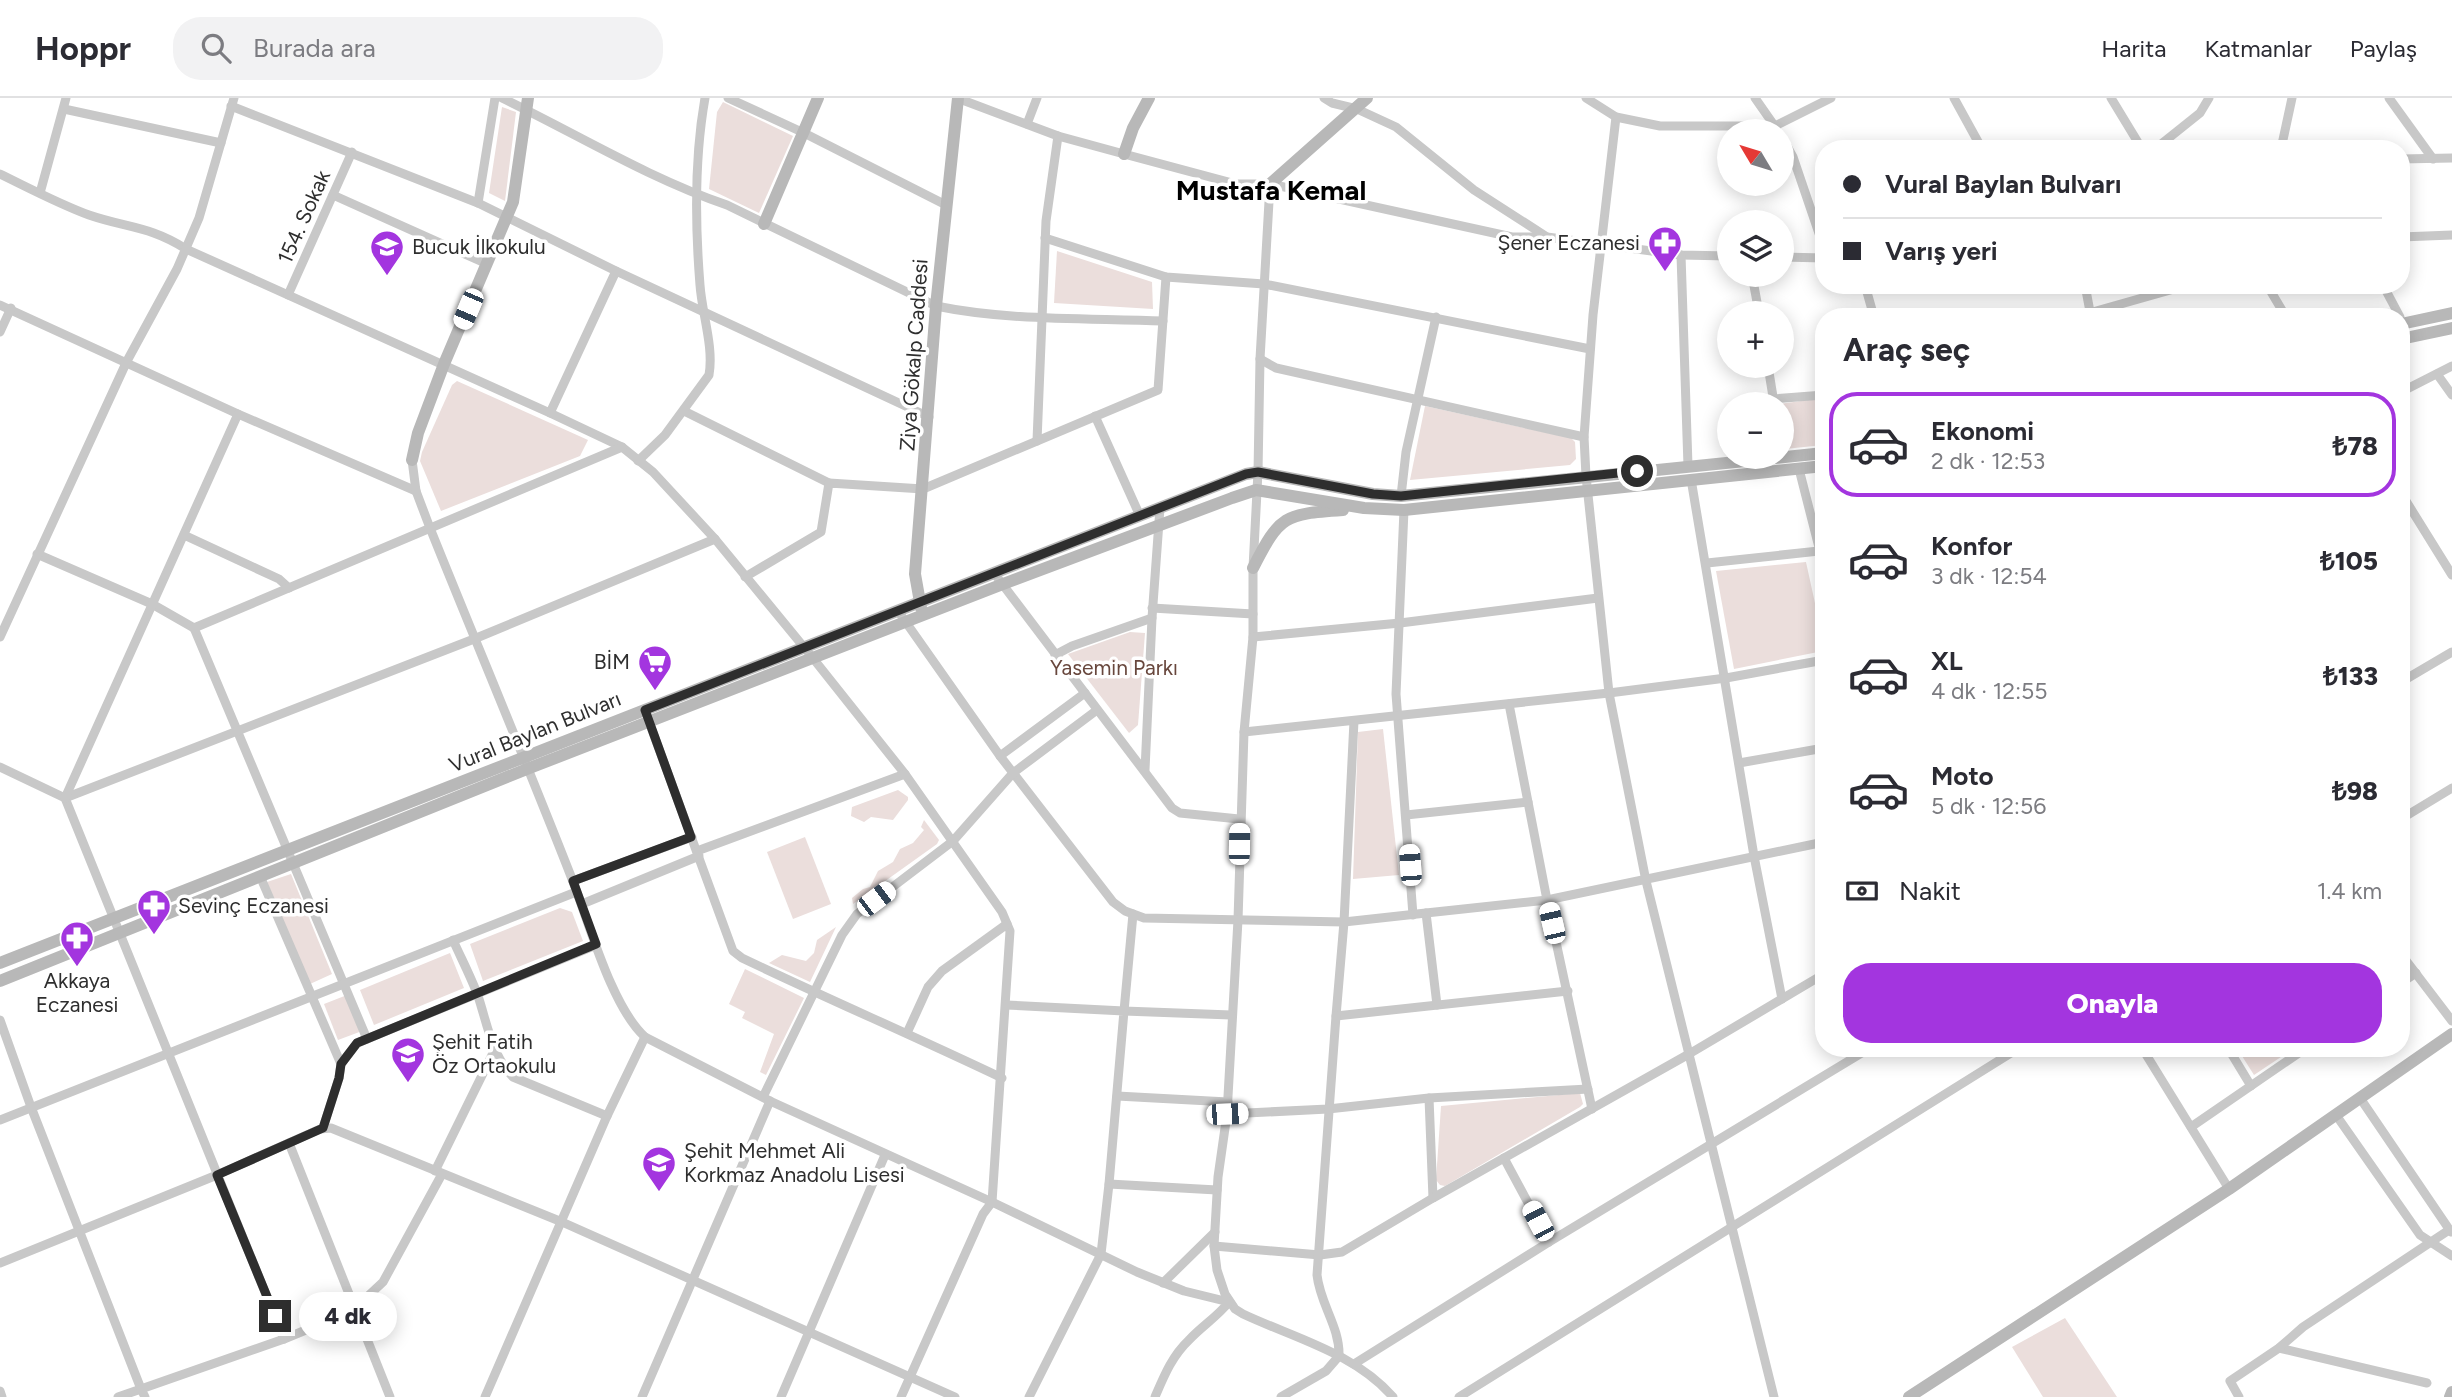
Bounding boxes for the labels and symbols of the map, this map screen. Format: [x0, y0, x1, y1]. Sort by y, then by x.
north arrow [1717, 119, 1794, 196]
street label: 154. Sokak [272, 166, 335, 267]
district label: Mustafa Kemal [1176, 173, 1366, 207]
pharmacy icon: Şener Eczanesi [1646, 224, 1684, 273]
school or university icon: Bucuk İlkokulu [368, 228, 406, 277]
place label: Şener Eczanesi [1498, 230, 1640, 255]
place label: Bucuk İlkokulu [412, 234, 546, 259]
street label: Ziya Gökalp Caddesi [894, 258, 933, 452]
car [451, 286, 486, 332]
route start [1621, 455, 1653, 487]
supermarket icon: BİM [636, 643, 674, 692]
place label: BİM [594, 649, 630, 674]
park label: Yasemin Parkı [1050, 655, 1178, 680]
street label: Vural Baylan Bulvarı [445, 686, 624, 777]
car [1229, 823, 1250, 865]
car [1399, 843, 1422, 887]
car [853, 878, 900, 920]
pharmacy icon: Sevinç Eczanesi [135, 887, 173, 936]
place label: Sevinç Eczanesi [178, 893, 329, 918]
car [1538, 900, 1567, 946]
pharmacy icon: Akkaya Eczanesi [58, 919, 96, 968]
place label: Akkaya Eczanesi [36, 968, 118, 1017]
place label: Şehit Fatih Öz Ortaokulu [432, 1029, 556, 1078]
school or university icon: Şehit Fatih Öz Ortaokulu [389, 1035, 427, 1084]
car [1206, 1103, 1249, 1125]
place label: Şehit Mehmet Ali Korkmaz Anadolu Lisesi [684, 1138, 905, 1187]
school or university icon: Şehit Mehmet Ali Korkmaz Anadolu Lisesi [640, 1144, 678, 1193]
car [1519, 1198, 1558, 1244]
callout: 4 dk [300, 1292, 398, 1340]
route end [259, 1300, 291, 1332]

